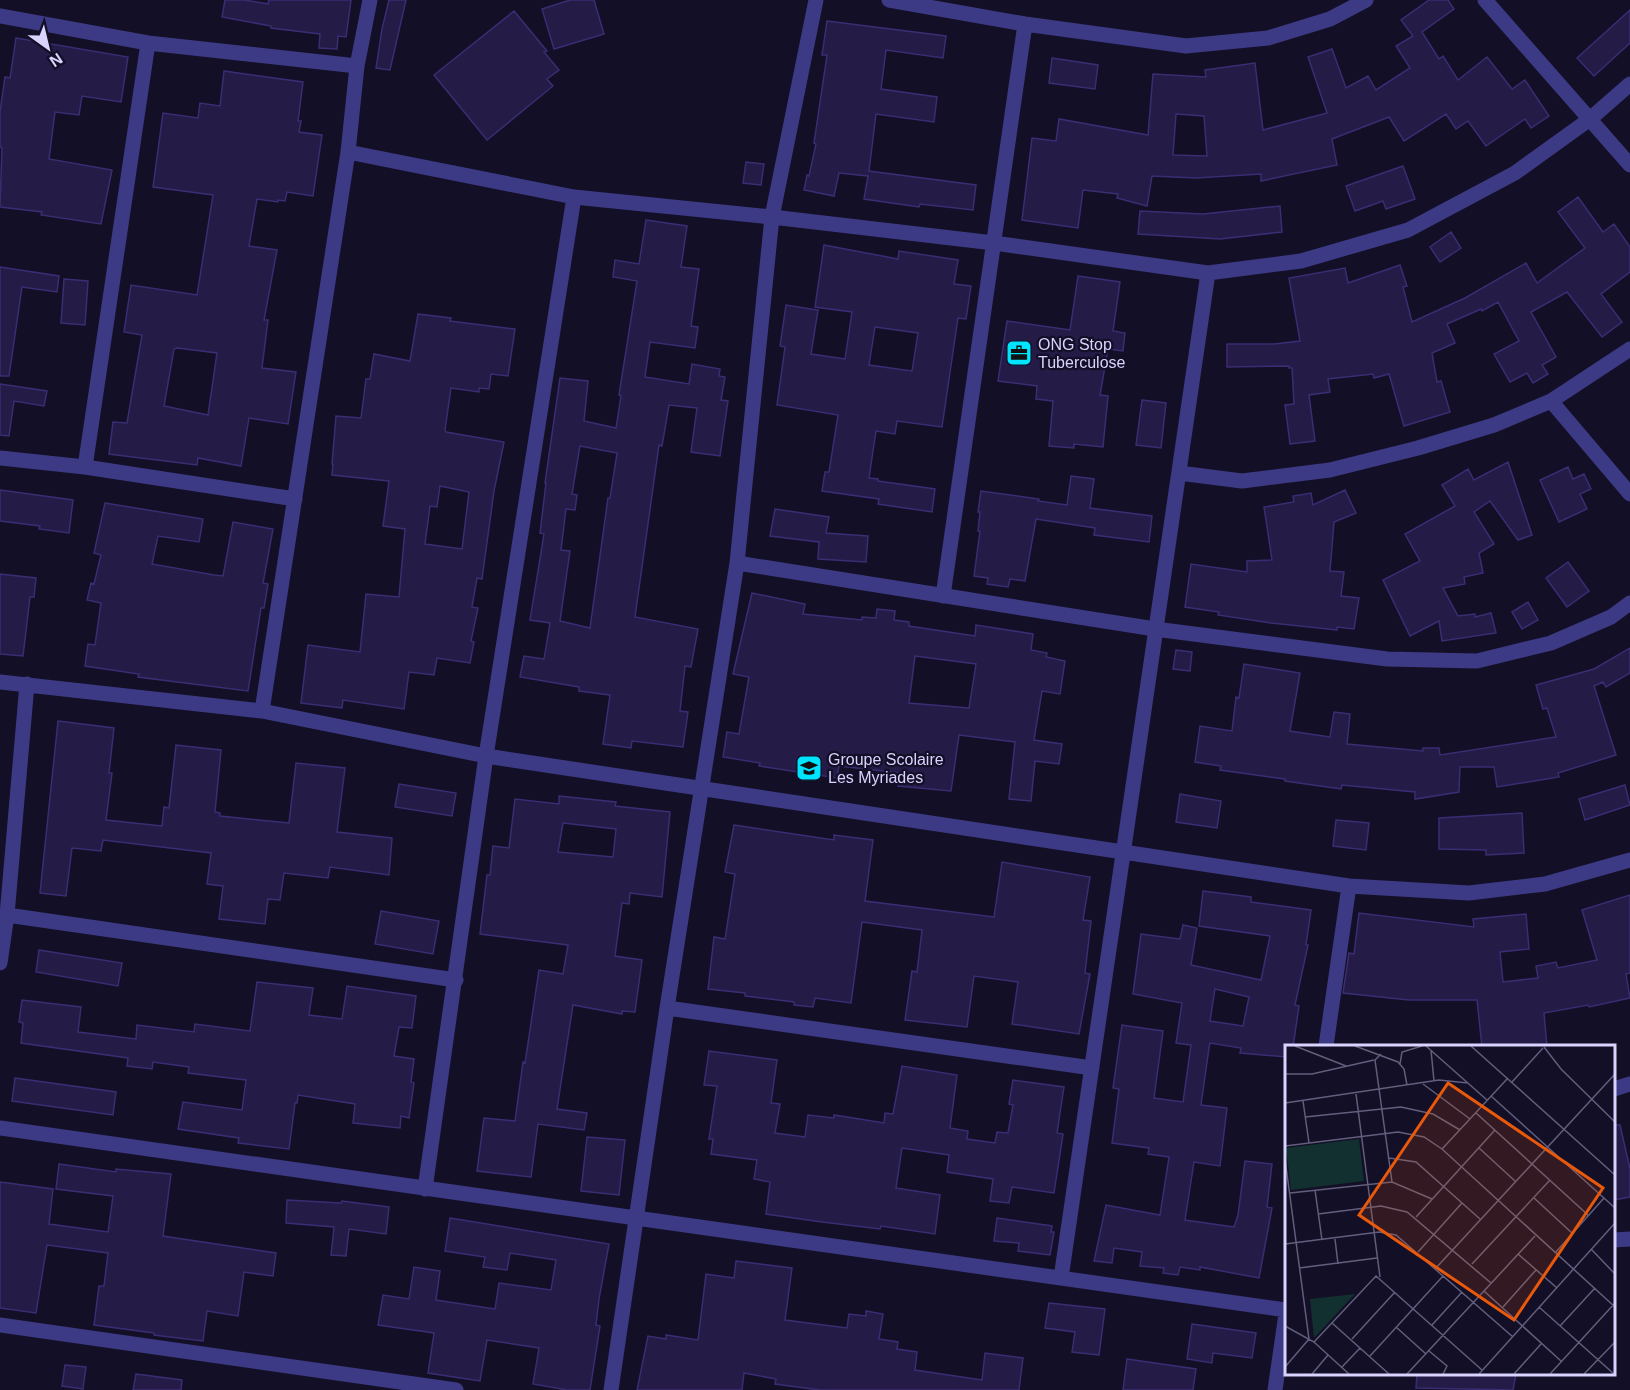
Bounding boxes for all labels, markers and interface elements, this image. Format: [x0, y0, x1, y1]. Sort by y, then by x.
north arrow [18, 18, 78, 78]
text: N [47, 50, 66, 70]
place label: ONG Stop Tuberculose [1038, 336, 1126, 371]
office icon: ONG Stop Tuberculose [1004, 338, 1034, 368]
place label: Groupe Scolaire Les Myriades [828, 751, 944, 786]
school or university icon: Groupe Scolaire Les Myriades [794, 753, 824, 783]
inset map [1285, 1045, 1615, 1375]

